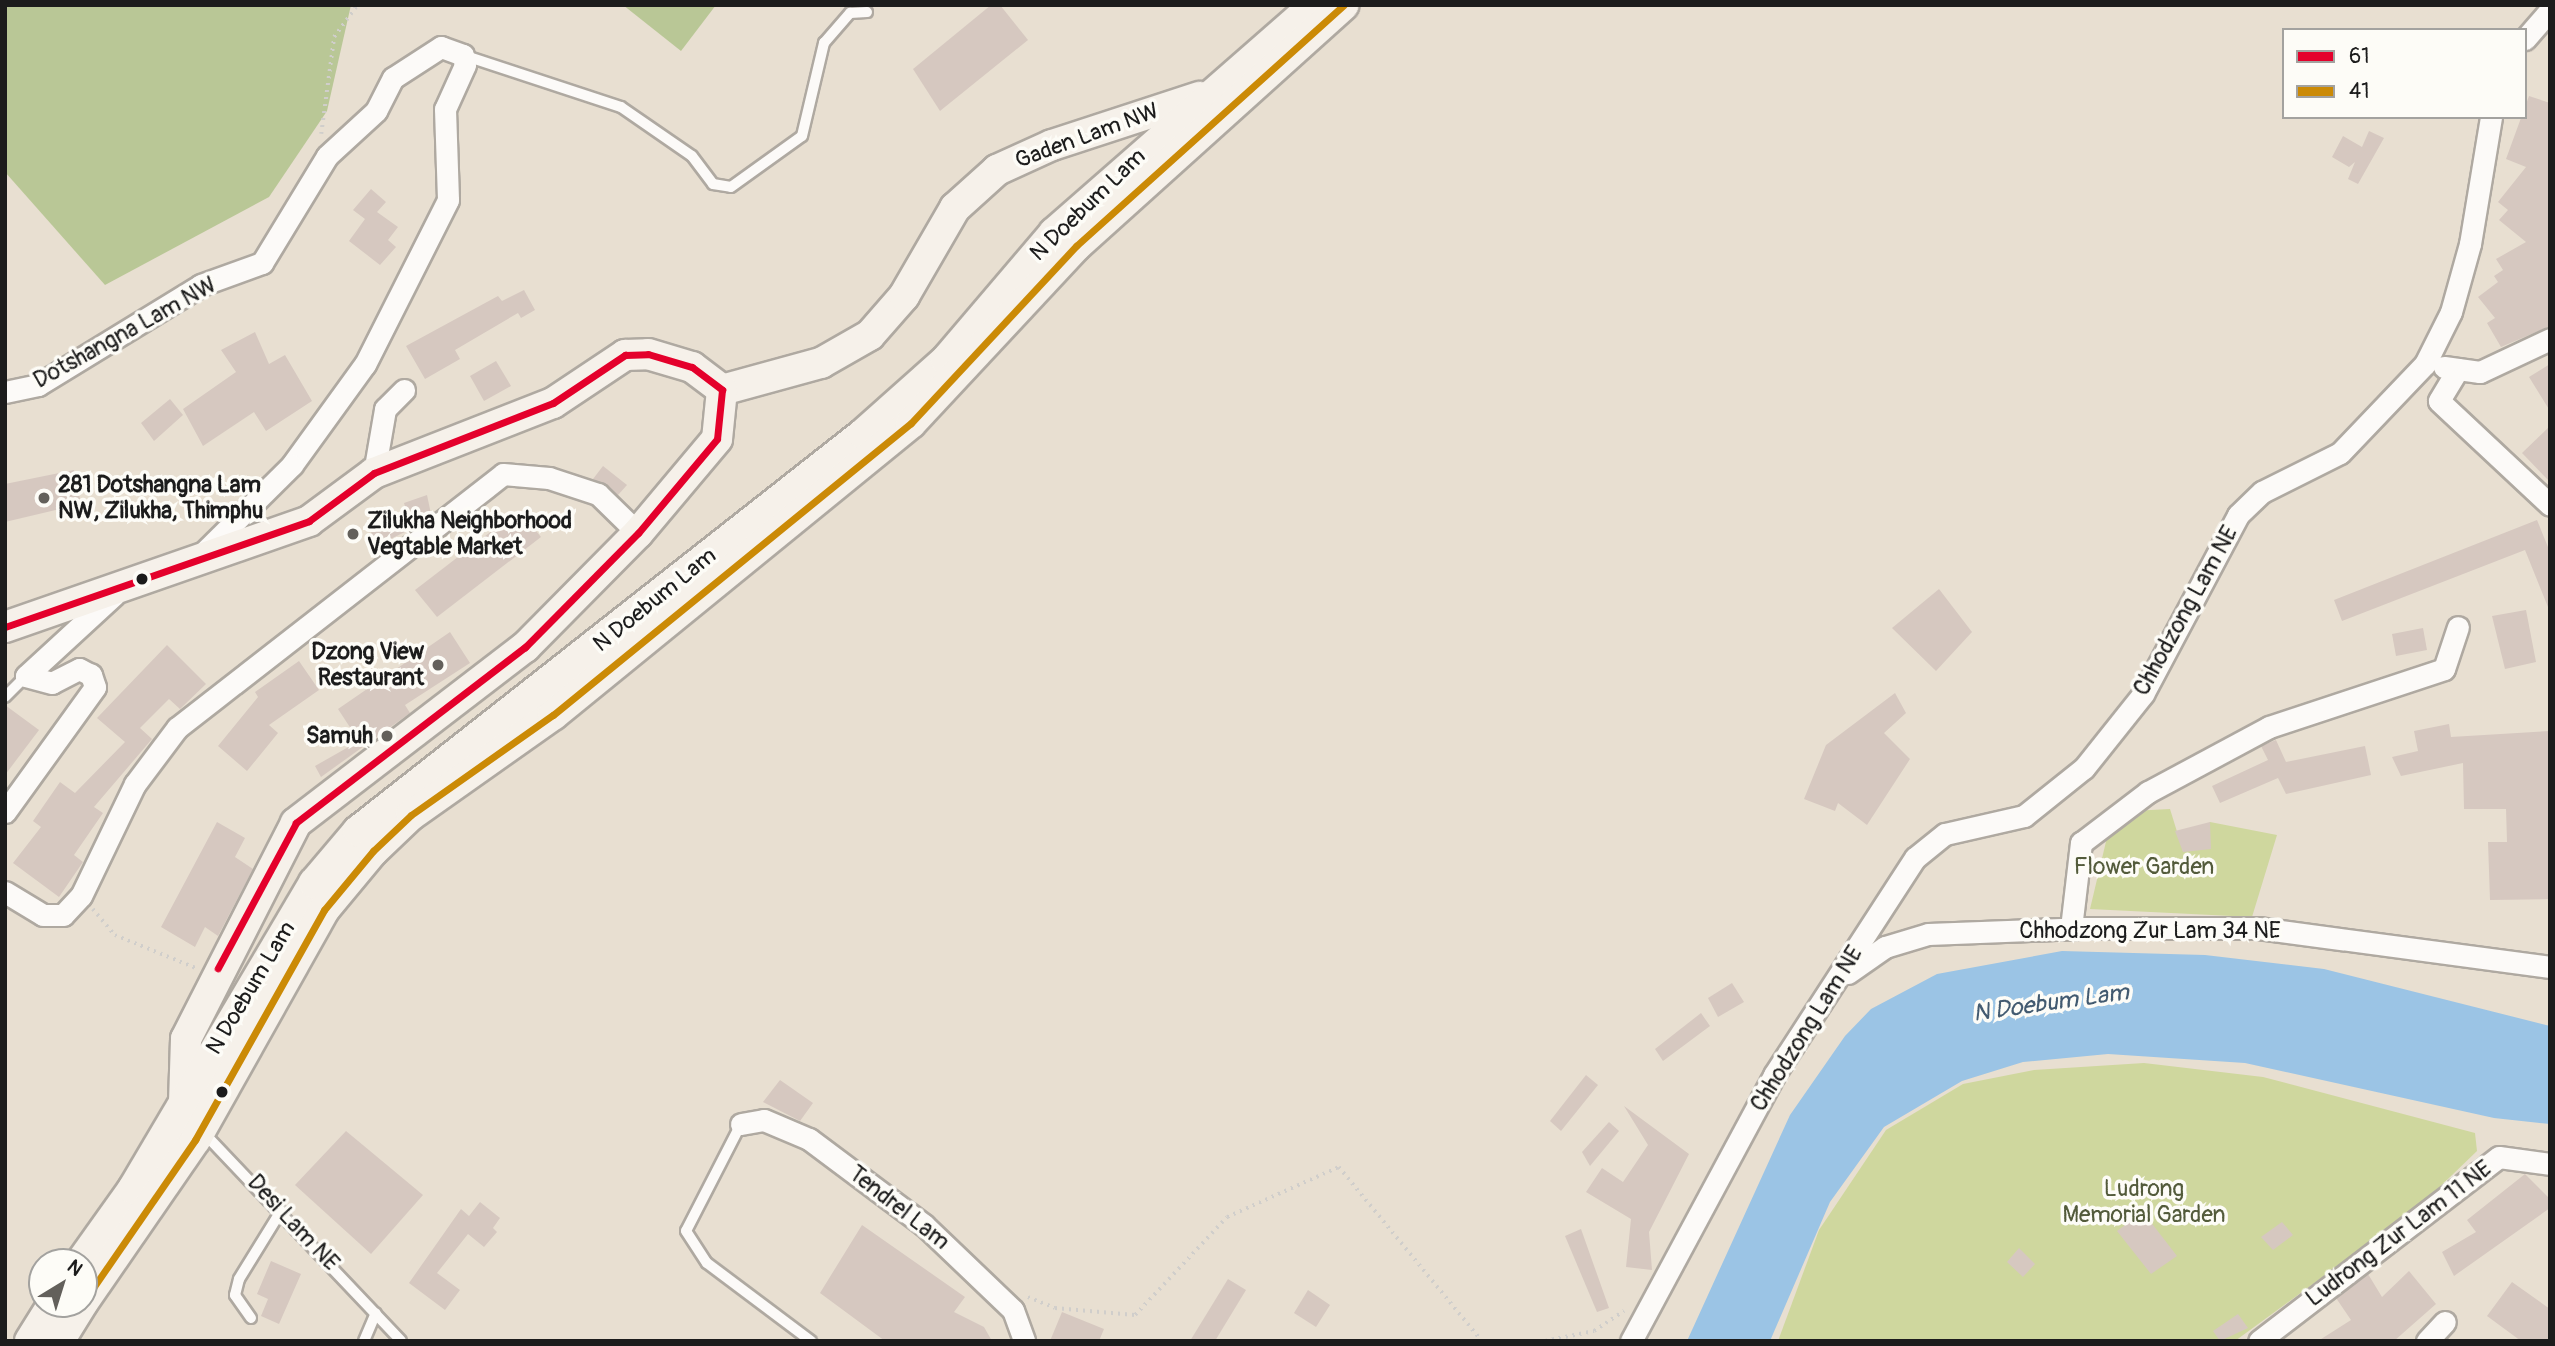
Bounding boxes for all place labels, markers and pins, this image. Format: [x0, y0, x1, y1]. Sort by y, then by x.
place label: 281 Dotshangna Lam NW, Zilukha, Thimphu [58, 471, 263, 525]
marker: 281 Dotshangna Lam NW, Zilukha, Thimphu [36, 490, 52, 506]
place label: Zilukha Neighborhood Vegtable Market [367, 507, 572, 561]
marker: Zilukha Neighborhood Vegtable Market [345, 526, 361, 542]
unlabelled marker [135, 572, 149, 586]
place label: Dzong View Restaurant [311, 638, 424, 692]
marker: Dzong View Restaurant [430, 657, 446, 673]
place label: Samuh [306, 722, 373, 750]
marker: Samuh [379, 728, 395, 744]
unlabelled marker [215, 1085, 229, 1099]

